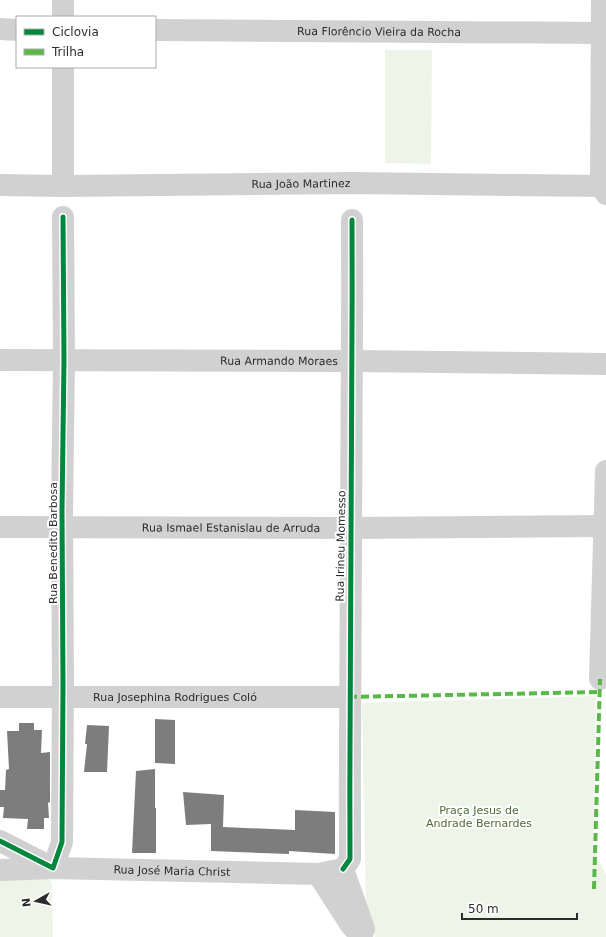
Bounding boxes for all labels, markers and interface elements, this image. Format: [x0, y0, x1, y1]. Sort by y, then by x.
legend [16, 16, 156, 68]
street label: Rua Florêncio Vieira da Rocha [297, 24, 461, 39]
text: Ciclovia [52, 25, 99, 39]
text: Trilha [51, 45, 84, 59]
street label: Rua João Martinez [251, 177, 351, 191]
street label: Rua Armando Moraes [220, 354, 338, 367]
street label: Rua Benedito Barbosa [47, 482, 60, 604]
street label: Rua Irineu Momesso [334, 490, 348, 602]
street label: Rua Ismael Estanislau de Arruda [142, 521, 320, 534]
street label: Rua Josephina Rodrigues Coló [93, 691, 257, 704]
park label: Praça Jesus de Andrade Bernardes [426, 804, 532, 830]
street label: Rua José Maria Christ [113, 863, 231, 879]
north arrow [16, 881, 56, 921]
scale bar [462, 895, 577, 921]
text: N [20, 897, 34, 908]
text: 50 m [468, 902, 499, 916]

